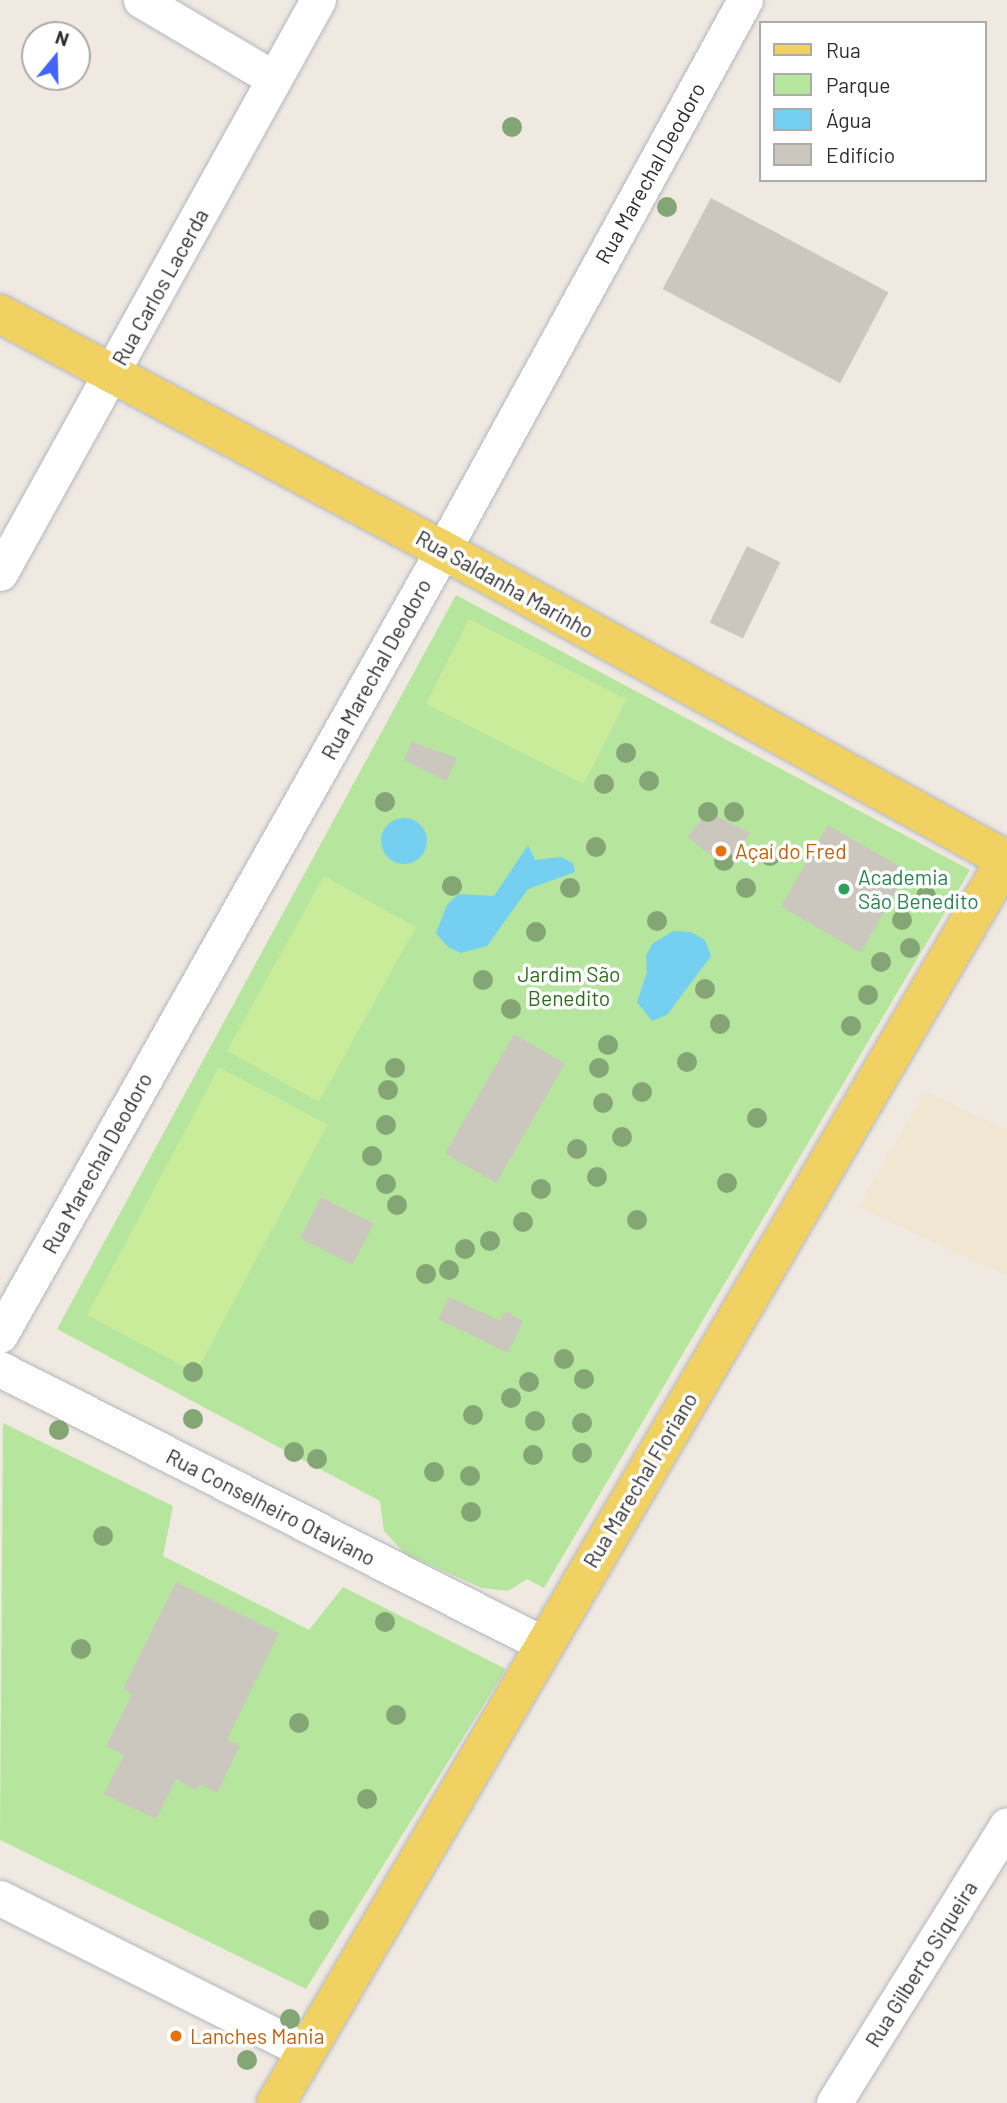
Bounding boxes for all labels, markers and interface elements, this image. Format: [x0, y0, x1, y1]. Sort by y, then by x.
north arrow [21, 21, 91, 91]
legend [758, 21, 986, 182]
text: N [53, 25, 72, 50]
text: Rua [826, 37, 861, 62]
text: Parque [826, 72, 891, 97]
street label: Rua Marechal Deodoro [590, 78, 710, 268]
text: Água [826, 107, 872, 132]
text: Edifício [826, 142, 895, 167]
street label: Rua Carlos Lacerda [107, 204, 213, 370]
street label: Rua Saldanha Marinho [412, 525, 598, 643]
street label: Rua Marechal Deodoro [316, 574, 436, 764]
place label: Açaí do Fred [735, 838, 847, 864]
marker: Açaí do Fred [713, 843, 729, 859]
place label: Academia São Benedito [858, 864, 979, 914]
marker: Academia São Benedito [836, 881, 852, 897]
park label: Jardim São Benedito [517, 961, 621, 1011]
street label: Rua Marechal Deodoro [37, 1068, 157, 1258]
street label: Rua Marechal Floriano [578, 1388, 702, 1572]
street label: Rua Conselheiro Otaviano [162, 1443, 380, 1571]
street label: Rua Gilberto Siqueira [860, 1876, 982, 2052]
place label: Lanches Mania [190, 2023, 324, 2049]
marker: Lanches Mania [168, 2028, 184, 2044]

